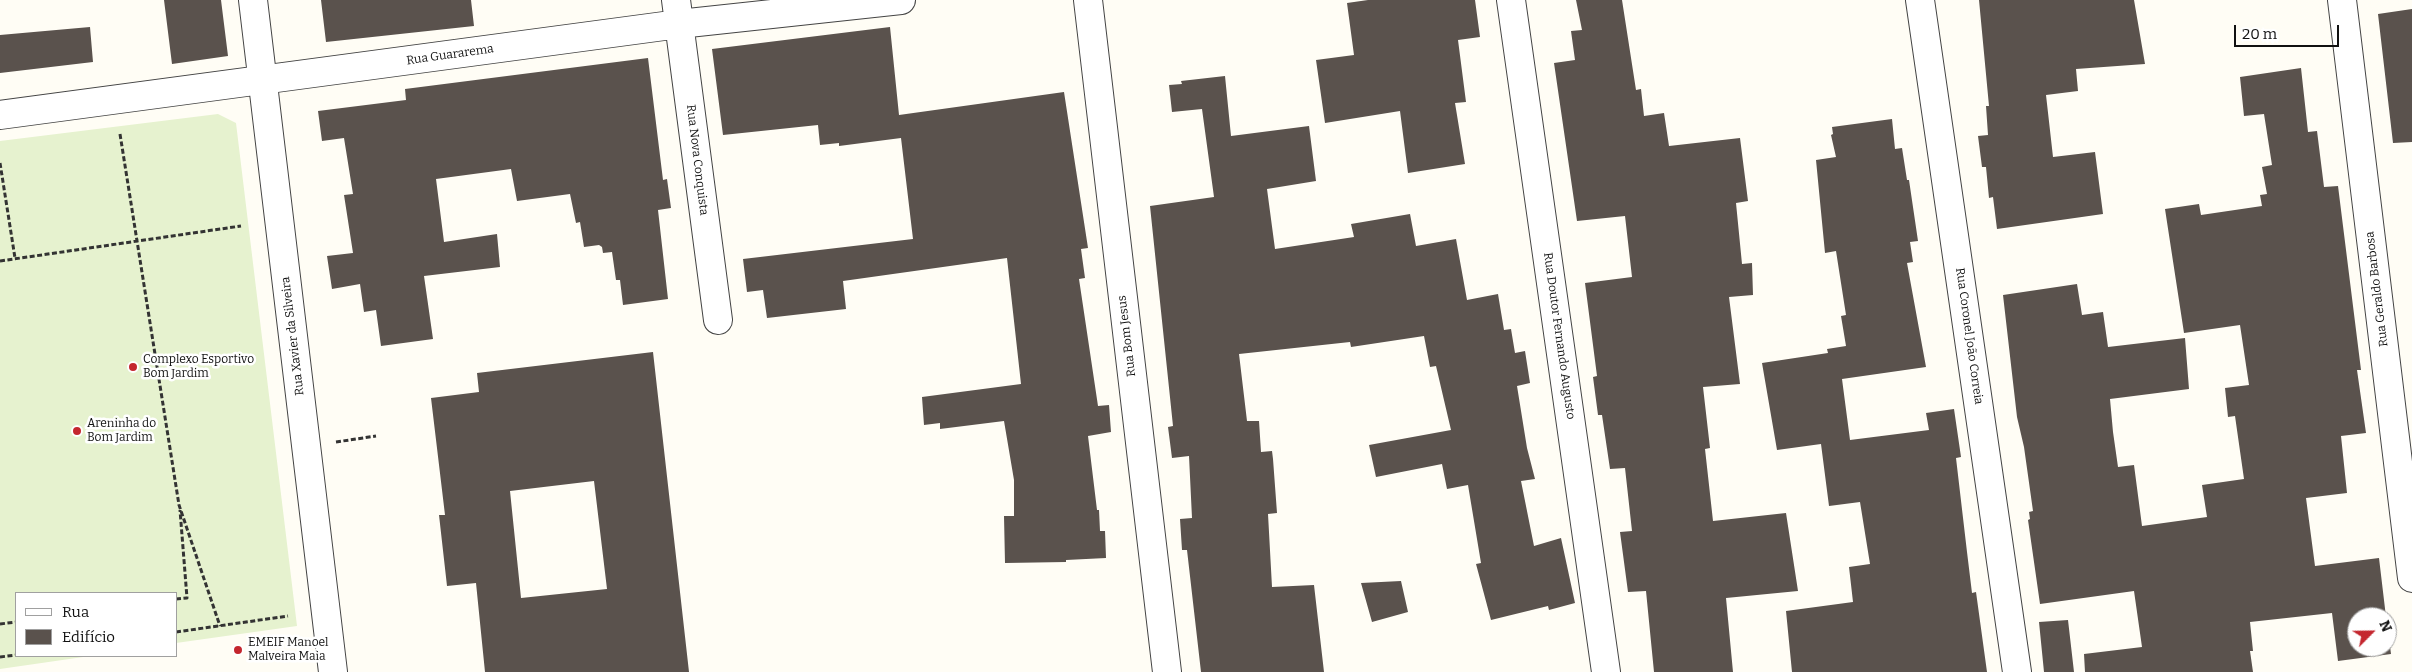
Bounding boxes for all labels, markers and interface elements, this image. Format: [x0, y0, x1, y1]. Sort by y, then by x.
scale bar [2237, 15, 2342, 47]
text: 20 m [2242, 25, 2277, 43]
street label: Rua Guararema [405, 42, 495, 68]
street label: Rua Nova Conquista [683, 104, 711, 216]
street label: Rua Geraldo Barbosa [2363, 231, 2391, 347]
street label: Rua Doutor Fernando Augusto [1540, 252, 1578, 420]
street label: Rua Coronel João Correia [1952, 267, 1986, 405]
street label: Rua Xavier da Silveira [279, 276, 307, 396]
street label: Rua Bom Jesus [1115, 295, 1139, 377]
place label: Complexo Esportivo Bom Jardim [143, 353, 254, 381]
marker: Complexo Esportivo Bom Jardim [127, 361, 139, 373]
place label: Areninha do Bom Jardim [87, 417, 156, 445]
marker: Areninha do Bom Jardim [71, 425, 83, 437]
legend [15, 592, 178, 657]
text: Rua [62, 603, 89, 621]
north arrow [2347, 607, 2397, 657]
text: N [2375, 618, 2395, 635]
text: Edifício [62, 628, 115, 646]
place label: EMEIF Manoel Malveira Maia [248, 636, 329, 664]
marker: EMEIF Manoel Malveira Maia [232, 644, 244, 656]

